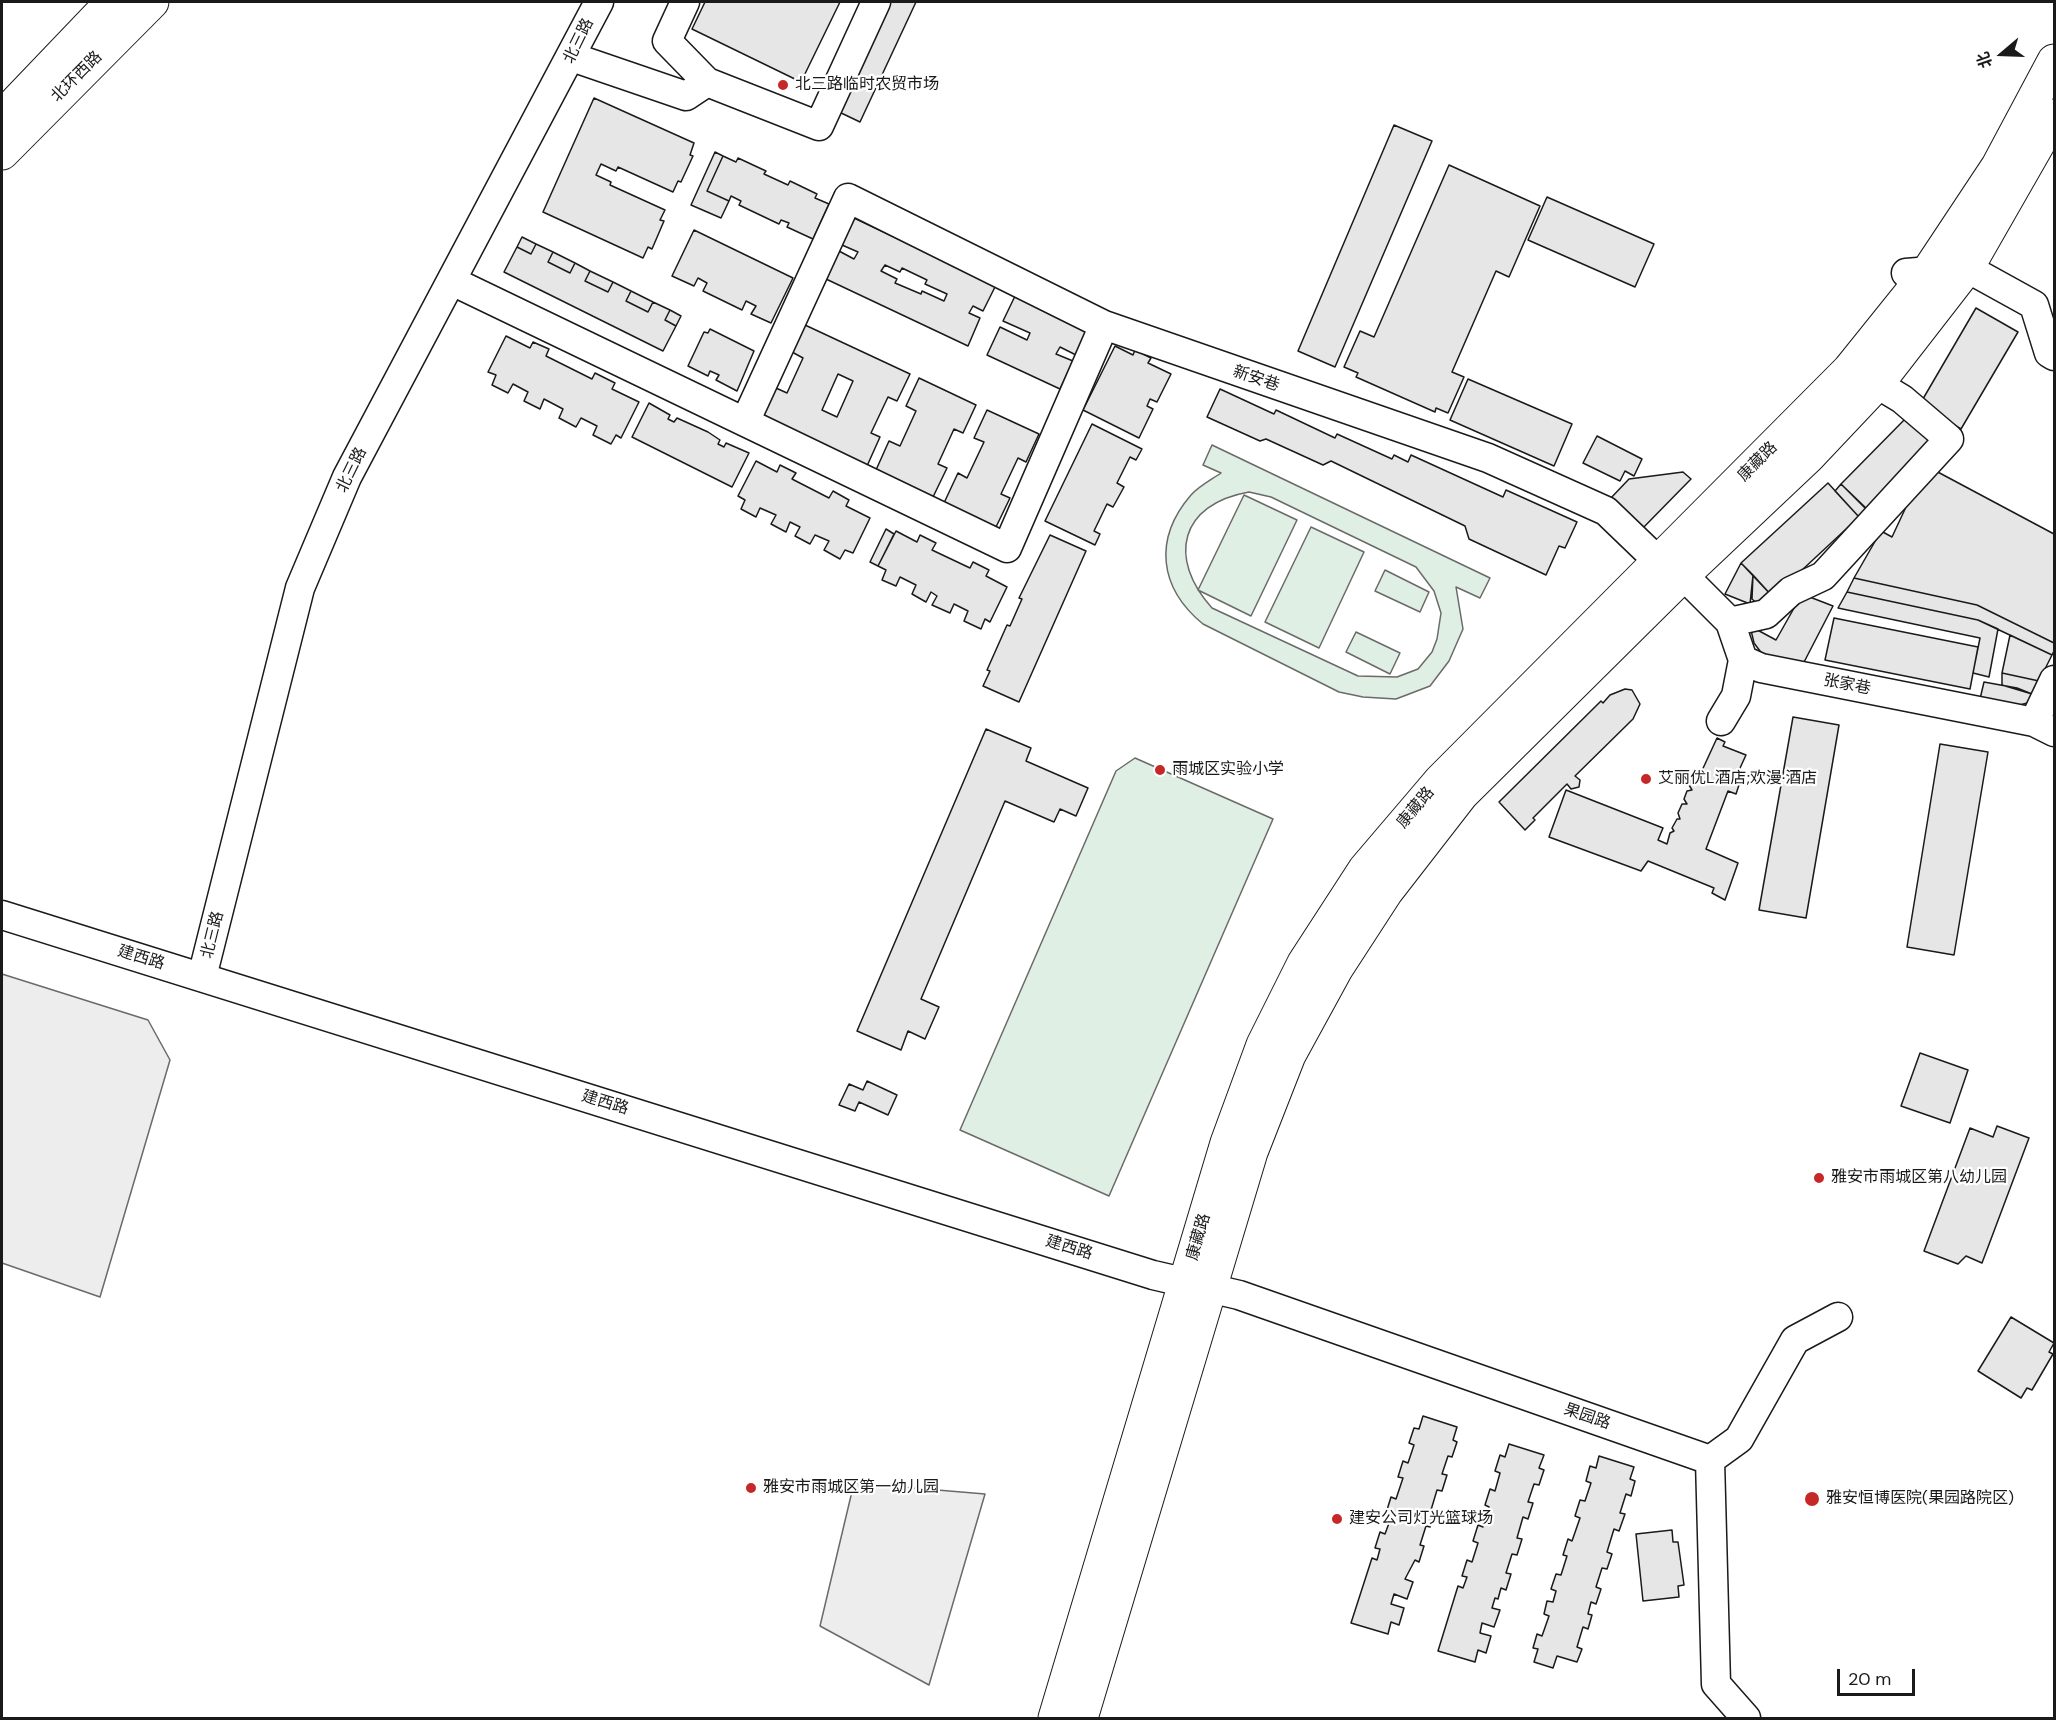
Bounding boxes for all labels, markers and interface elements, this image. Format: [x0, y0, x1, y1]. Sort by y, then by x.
street label: 北三路 [560, 15, 598, 67]
north arrow [1972, 24, 2032, 84]
street label: 北环西路 [48, 48, 106, 106]
text: 北 [1972, 49, 1997, 71]
place label: 北三路临时农贸市场 [795, 75, 939, 95]
marker: 北三路临时农贸市场 [776, 78, 790, 92]
street label: 新安巷 [1230, 362, 1282, 396]
street label: 康藏路 [1734, 438, 1782, 486]
street label: 北三路 [333, 444, 371, 496]
street label: 张家巷 [1822, 671, 1872, 699]
place label: 雨城区实验小学 [1172, 760, 1284, 780]
marker: 雨城区实验小学 [1153, 763, 1167, 777]
place label: 艾丽优L酒店;欢漫·酒店 [1658, 769, 1817, 789]
marker: 艾丽优L酒店;欢漫·酒店 [1639, 772, 1653, 786]
street label: 康藏路 [1393, 783, 1439, 833]
street label: 北三路 [198, 909, 228, 961]
street label: 建西路 [115, 942, 167, 974]
street label: 建西路 [579, 1087, 631, 1119]
place label: 雅安市雨城区第八幼儿园 [1831, 1168, 2007, 1188]
marker: 雅安市雨城区第八幼儿园 [1812, 1171, 1826, 1185]
street label: 康藏路 [1183, 1211, 1215, 1263]
street label: 建西路 [1043, 1232, 1095, 1264]
street label: 果园路 [1561, 1400, 1613, 1434]
place label: 雅安市雨城区第一幼儿园 [763, 1478, 939, 1498]
marker: 雅安市雨城区第一幼儿园 [744, 1481, 758, 1495]
place label: 雅安恒博医院(果园路院区) [1826, 1489, 2014, 1509]
marker: 雅安恒博医院(果园路院区) [1803, 1490, 1821, 1508]
place label: 建安公司灯光篮球场 [1349, 1509, 1493, 1529]
marker: 建安公司灯光篮球场 [1330, 1512, 1344, 1526]
scale bar [1840, 1657, 1918, 1695]
text: 20 m [1848, 1667, 1891, 1691]

